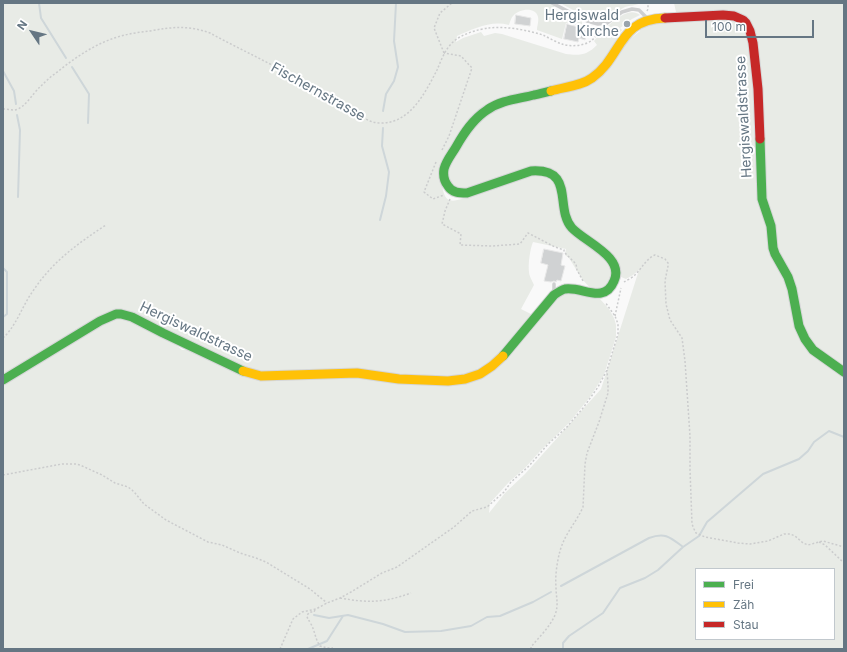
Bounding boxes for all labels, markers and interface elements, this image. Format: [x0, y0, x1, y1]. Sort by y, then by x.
place label: Hergiswald Kirche [545, 8, 619, 40]
north arrow [12, 12, 52, 52]
scale bar [707, 12, 816, 38]
text: N [14, 18, 30, 33]
marker: Hergiswald Kirche [622, 19, 632, 29]
text: 100 m [712, 19, 746, 34]
street label: Hergiswaldstrasse [732, 55, 756, 179]
street label: Fischernstrasse [268, 59, 368, 125]
street label: Hergiswaldstrasse [137, 299, 255, 365]
legend [695, 568, 835, 640]
text: Frei [733, 577, 754, 592]
text: Zäh [733, 597, 754, 612]
text: Stau [733, 617, 759, 632]

